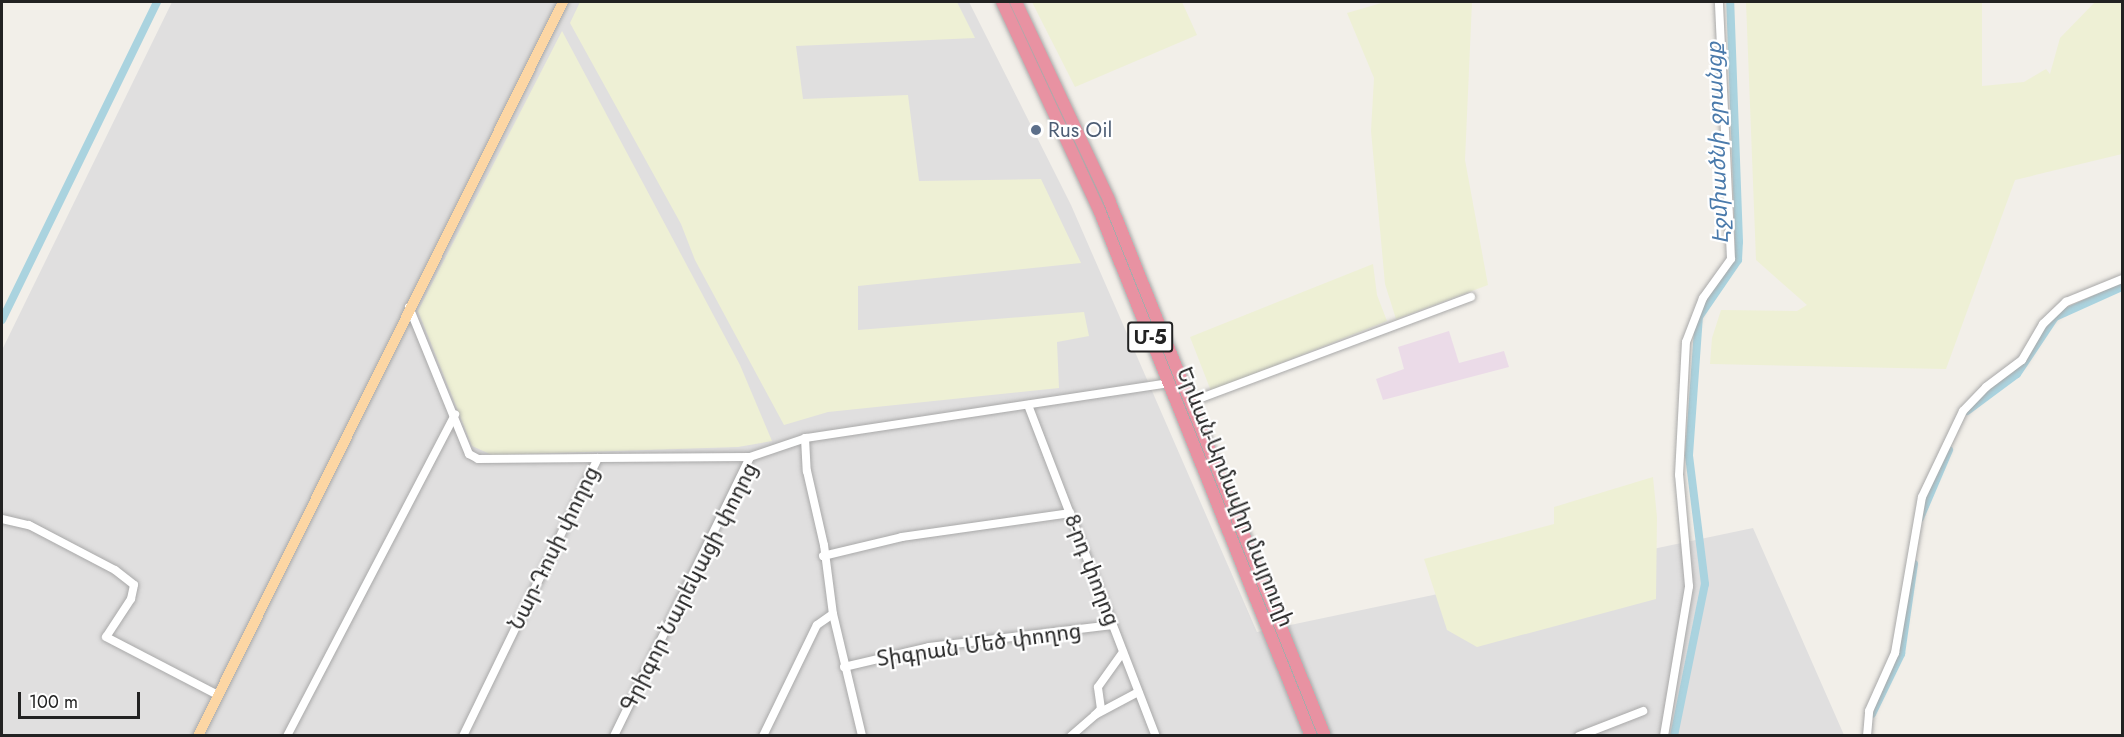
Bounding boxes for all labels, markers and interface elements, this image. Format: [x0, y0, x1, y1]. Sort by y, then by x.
water label: Էջմիածնի ջրանցք [1700, 41, 1734, 245]
place label: Rus Oil [1048, 117, 1112, 143]
marker: Rus Oil [1029, 123, 1043, 137]
road number: Մ-5 [1126, 320, 1174, 354]
street label: Երևան-Արմավիր մայրուղի [1171, 363, 1299, 631]
street label: Գրիգոր Նարեկացի փողոց [615, 458, 763, 716]
street label: Նար-Դոսի փողոց [504, 462, 604, 634]
street label: 8-րդ փողոց [1059, 511, 1125, 629]
street label: Տիգրան Մեծ փողոց [875, 618, 1083, 672]
scale bar [21, 680, 142, 718]
text: 100 m [29, 689, 78, 715]

